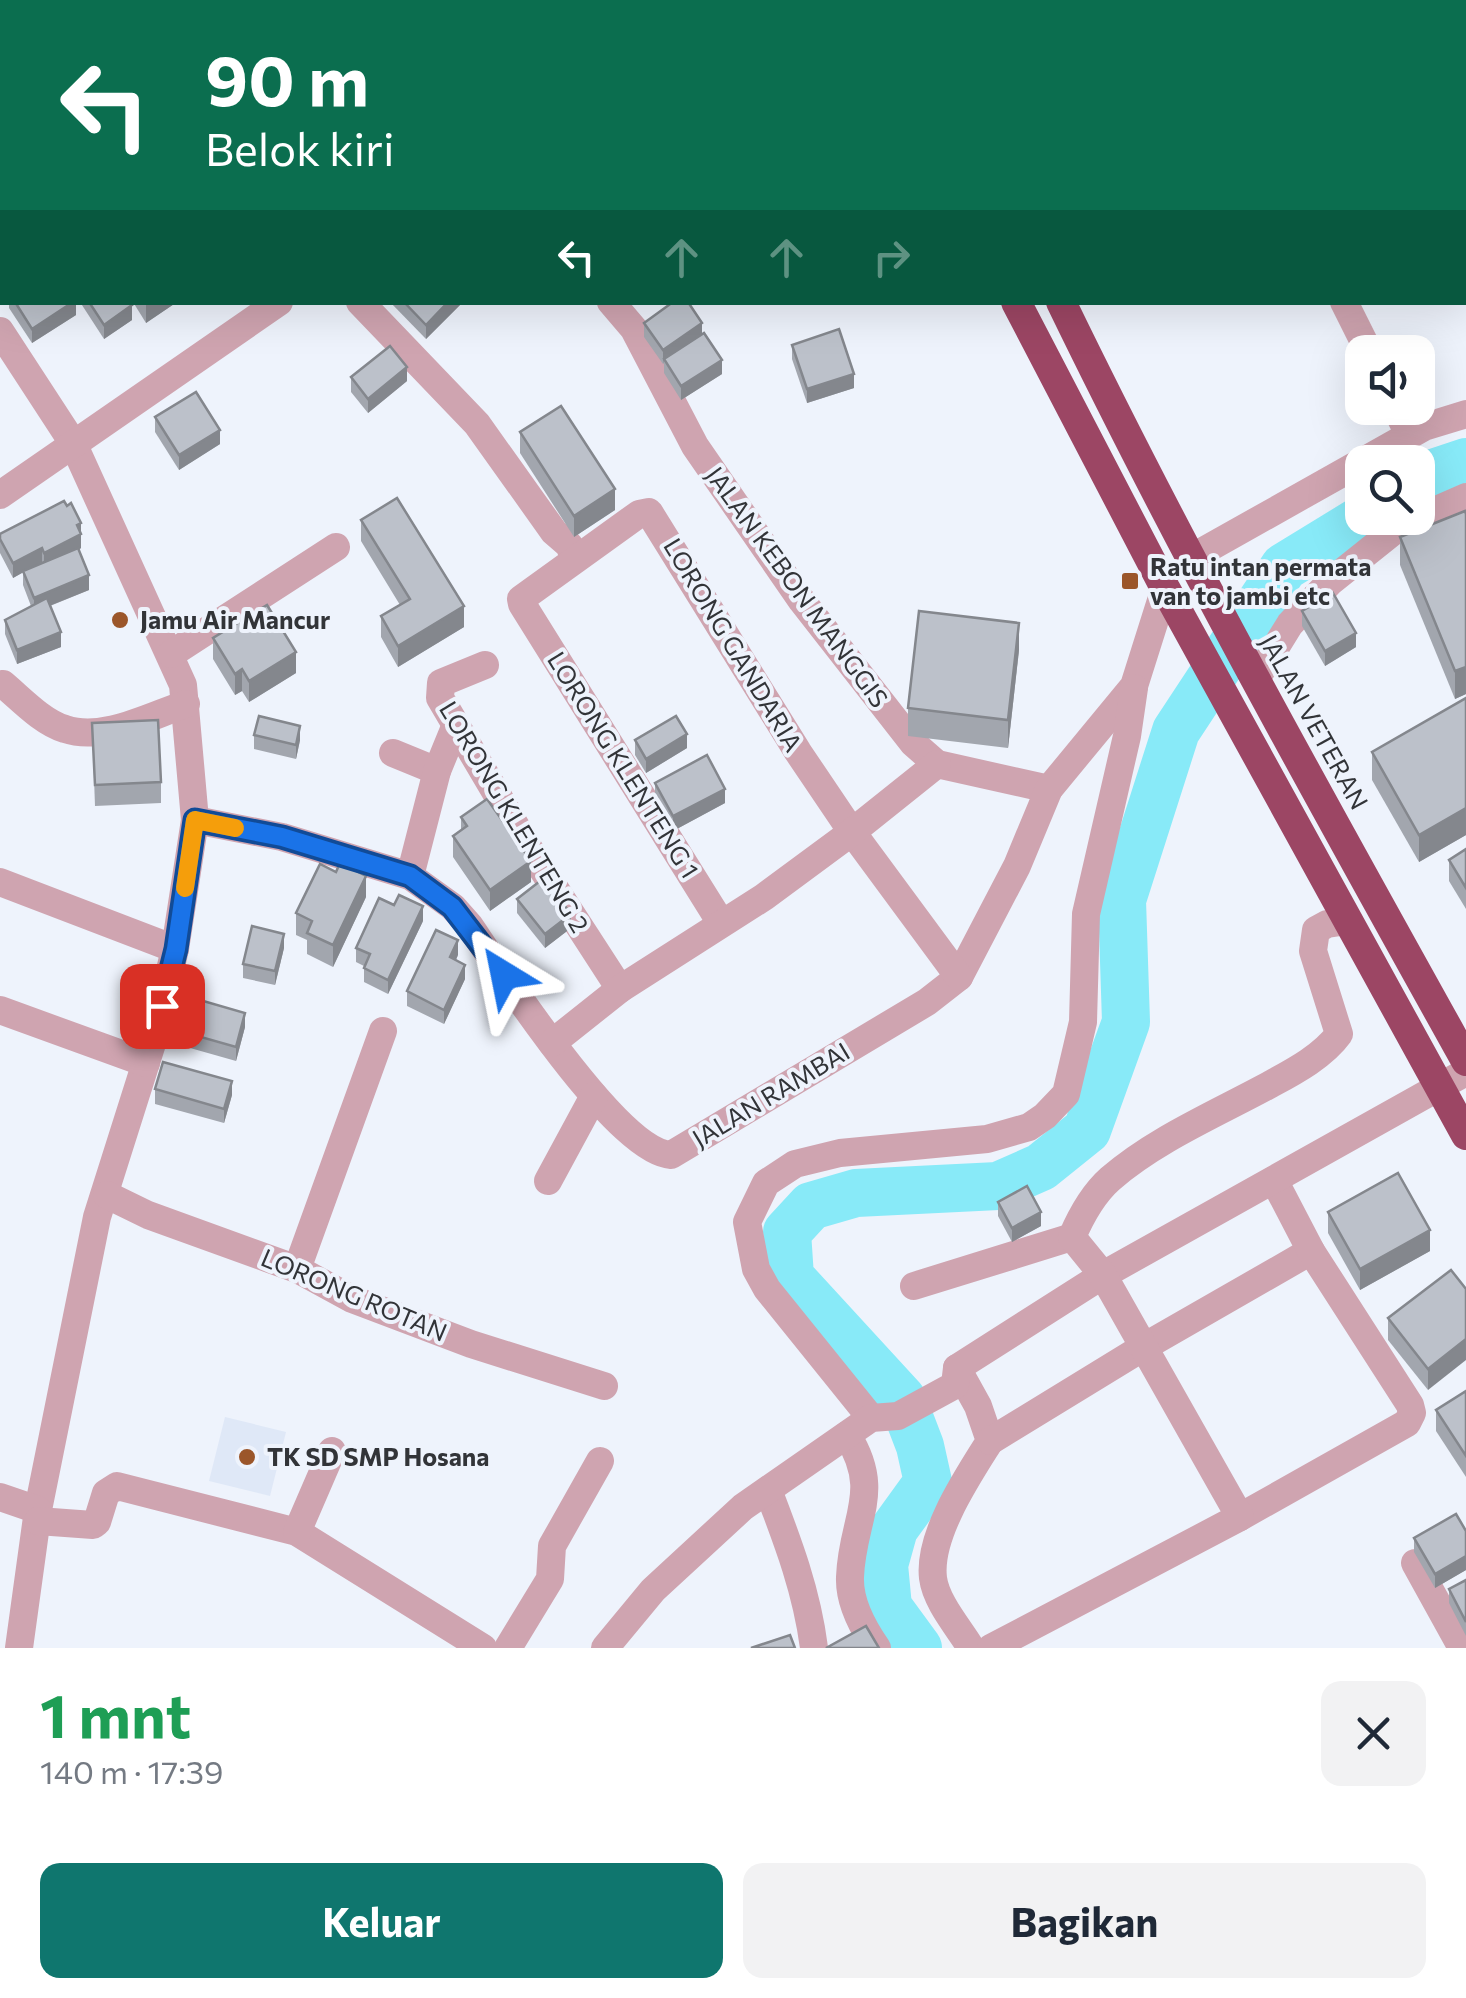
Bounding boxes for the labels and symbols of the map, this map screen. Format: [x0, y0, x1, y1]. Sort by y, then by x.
street label: JALAN KEBON MANGGIS [700, 460, 895, 712]
street label: LORONG GANDARIA [658, 532, 809, 757]
place label: Ratu intan permata van to jambi etc [1150, 551, 1371, 610]
marker: Ratu intan permata van to jambi etc [1119, 570, 1141, 592]
place label: Jamu Air Mancur [140, 604, 330, 634]
marker: Jamu Air Mancur [109, 609, 131, 631]
street label: JALAN VETERAN [1254, 629, 1375, 814]
street label: LORONG KLENTENG 1 [542, 646, 706, 883]
street label: LORONG KLENTENG 2 [434, 695, 596, 938]
position arrow [452, 923, 556, 1027]
pin [120, 964, 205, 1049]
street label: JALAN RAMBAI [686, 1035, 854, 1153]
street label: LORONG ROTAN [257, 1241, 452, 1347]
place label: TK SD SMP Hosana [267, 1441, 490, 1471]
marker: TK SD SMP Hosana [236, 1446, 258, 1468]

